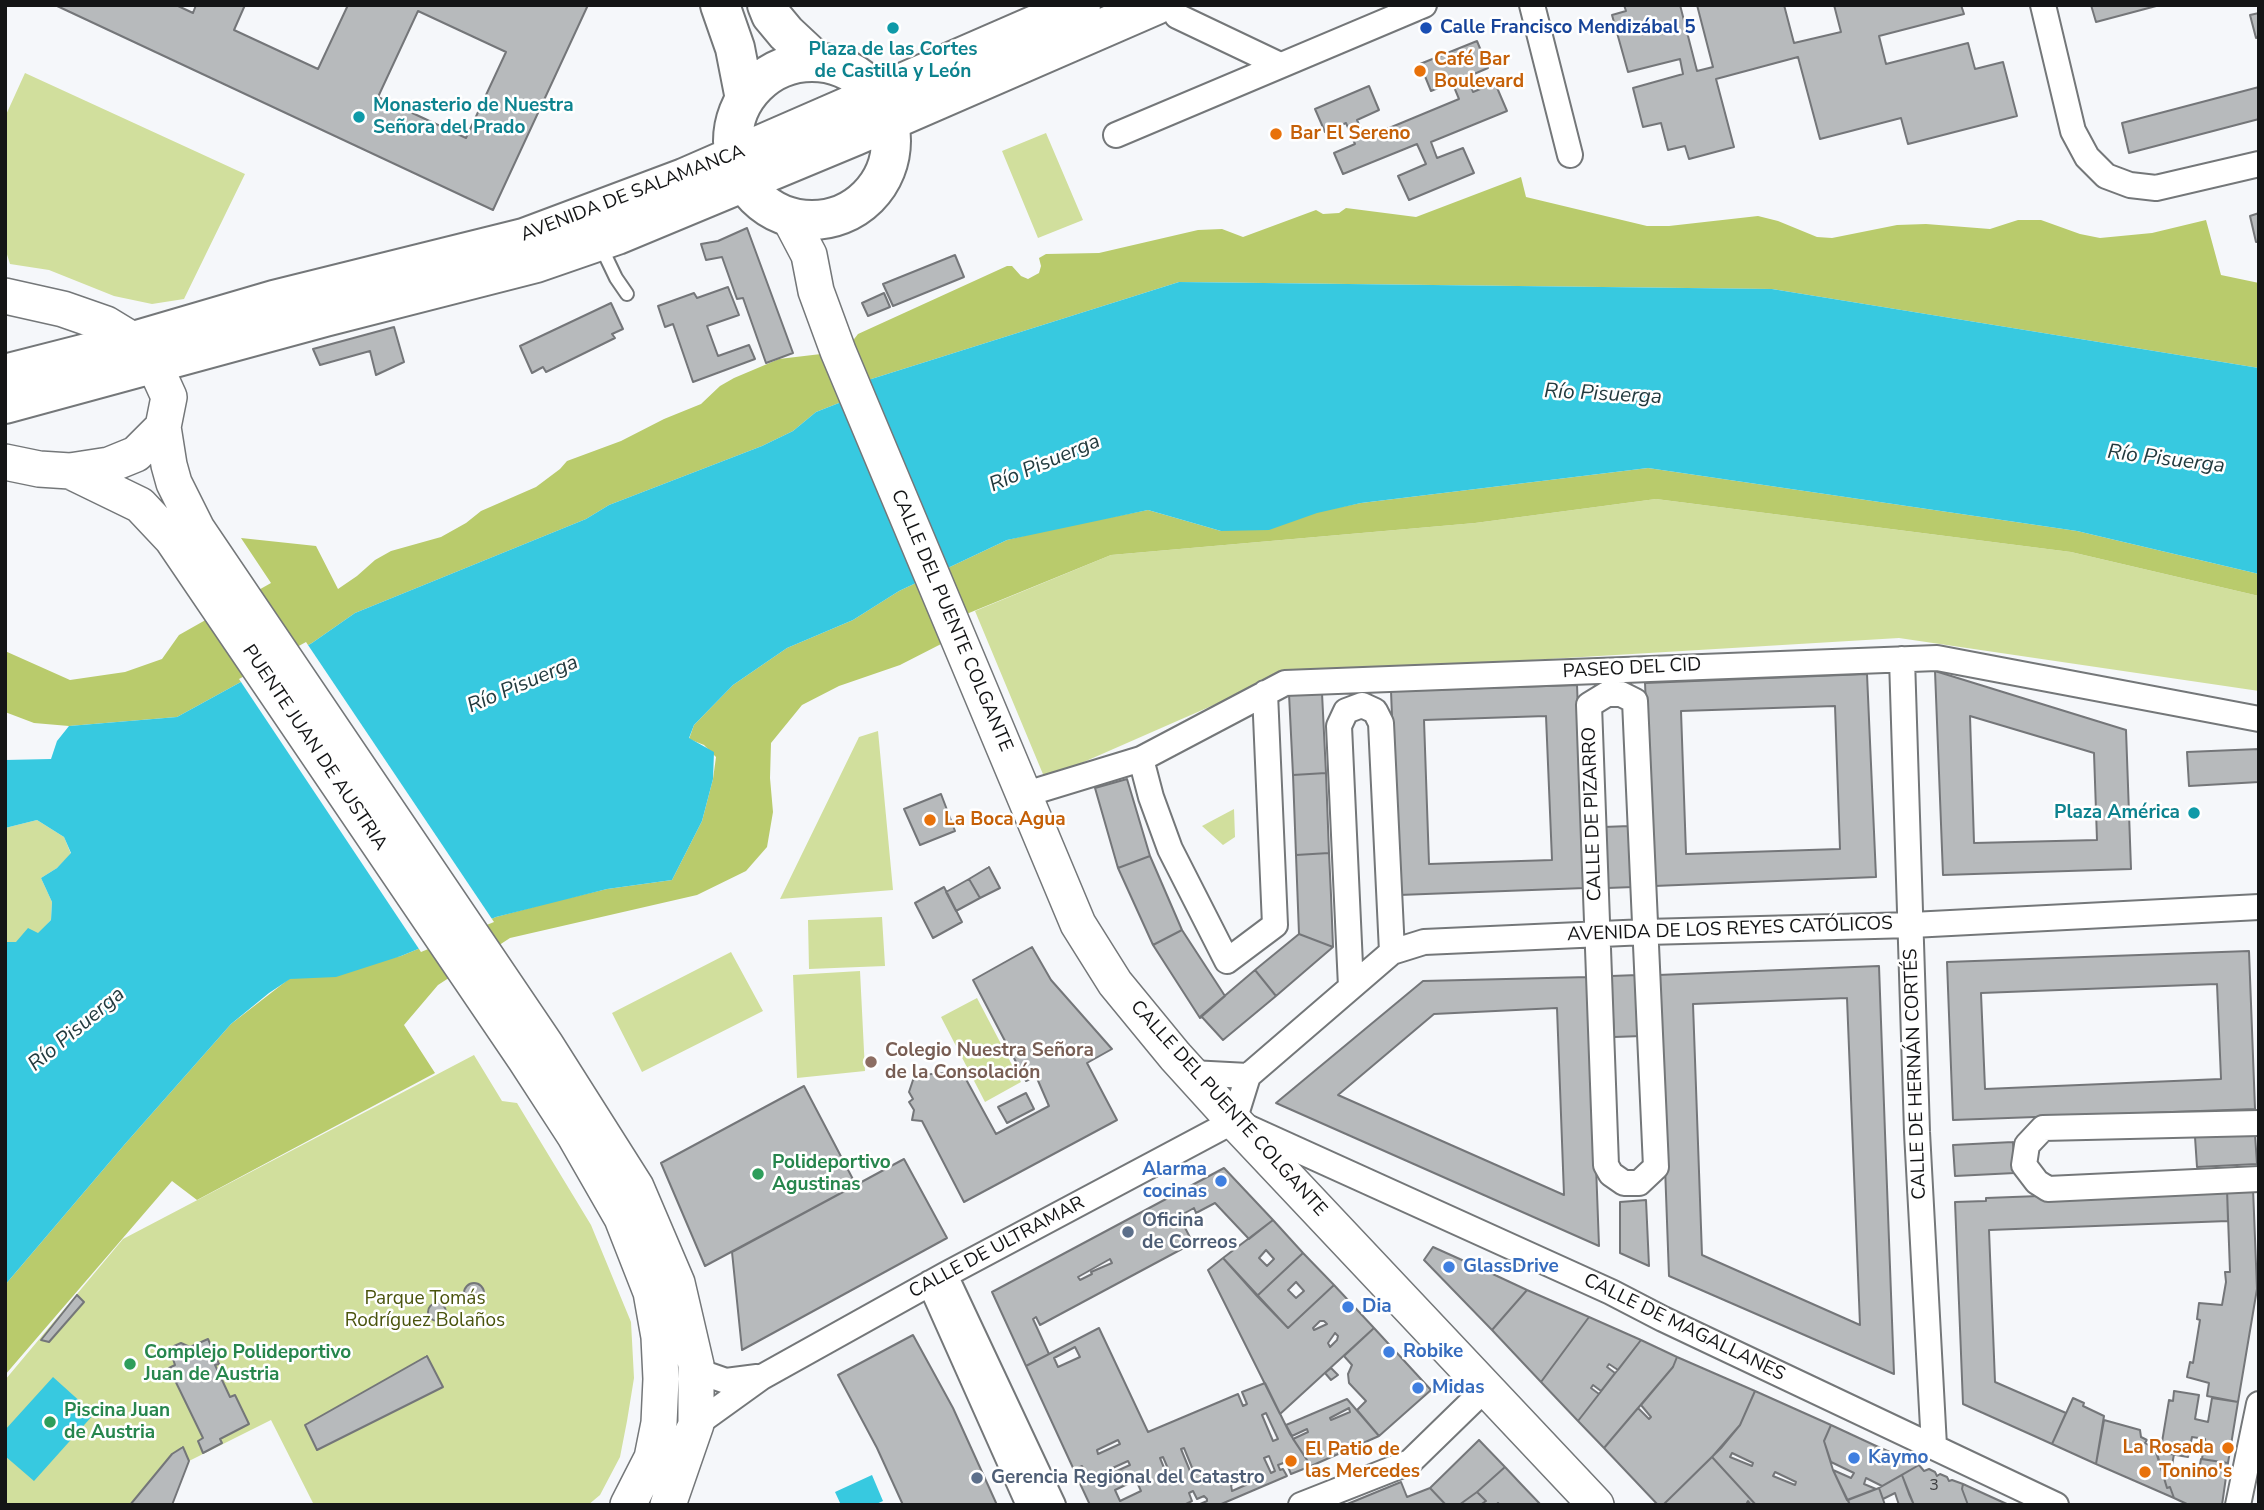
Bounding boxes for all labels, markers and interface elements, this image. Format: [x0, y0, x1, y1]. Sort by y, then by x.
place label: Calle Francisco Mendizábal 5 [1440, 17, 1696, 39]
marker: Plaza de las Cortes de Castilla y León [885, 20, 901, 36]
marker: Calle Francisco Mendizábal 5 [1418, 20, 1434, 36]
place label: Plaza de las Cortes de Castilla y León [809, 39, 977, 83]
place label: Café Bar Boulevard [1434, 49, 1524, 93]
marker: Café Bar Boulevard [1412, 63, 1428, 79]
place label: Monasterio de Nuestra Señora del Prado [373, 95, 574, 139]
marker: Monasterio de Nuestra Señora del Prado [351, 109, 367, 125]
place label: Bar El Sereno [1290, 123, 1411, 145]
marker: Bar El Sereno [1268, 126, 1284, 142]
street label: AVENIDA DE SALAMANCA [518, 141, 748, 247]
water label: Río Pisuerga [1543, 379, 1663, 411]
water label: Río Pisuerga [986, 429, 1104, 499]
water label: Río Pisuerga [2106, 440, 2226, 480]
street label: CALLE DEL PUENTE COLGANTE [885, 487, 1017, 755]
street label: PUENTE JUAN DE AUSTRIA [237, 641, 391, 855]
water label: Río Pisuerga [464, 650, 582, 720]
street label: PASEO DEL CID [1562, 654, 1702, 684]
street label: CALLE DE PIZARRO [1579, 726, 1607, 902]
place label: Plaza América [2054, 802, 2180, 824]
marker: Plaza América [2186, 805, 2202, 821]
place label: La Boca Agua [944, 809, 1066, 831]
marker: La Boca Agua [922, 812, 938, 828]
street label: AVENIDA DE LOS REYES CATÓLICOS [1567, 913, 1893, 947]
street label: CALLE DE HERNÁN CORTÉS [1900, 948, 1932, 1200]
water label: Río Pisuerga [24, 982, 130, 1078]
street label: CALLE DEL PUENTE COLGANTE [1125, 996, 1331, 1222]
place label: Colegio Nuestra Señora de la Consolación [885, 1040, 1094, 1084]
marker: Colegio Nuestra Señora de la Consolación [863, 1054, 879, 1070]
place label: Polideportivo Agustinas [772, 1152, 891, 1196]
place label: Alarma cocinas [1142, 1159, 1207, 1203]
marker: Polideportivo Agustinas [750, 1166, 766, 1182]
marker: Alarma cocinas [1213, 1173, 1229, 1189]
street label: CALLE DE ULTRAMAR [905, 1192, 1089, 1304]
place label: Oficina de Correos [1142, 1210, 1237, 1254]
marker: Oficina de Correos [1120, 1224, 1136, 1240]
place label: GlassDrive [1463, 1256, 1559, 1278]
marker: GlassDrive [1441, 1259, 1457, 1275]
street label: CALLE DE MAGALLANES [1580, 1269, 1788, 1387]
park label: Parque Tomás Rodríguez Bolaños [345, 1288, 505, 1332]
place label: Dia [1362, 1296, 1392, 1318]
marker: Dia [1340, 1299, 1356, 1315]
place label: Robike [1403, 1341, 1463, 1363]
place label: Complejo Polideportivo Juan de Austria [144, 1342, 351, 1386]
marker: Robike [1381, 1344, 1397, 1360]
marker: Complejo Polideportivo Juan de Austria [122, 1356, 138, 1372]
place label: Midas [1432, 1377, 1484, 1399]
marker: Midas [1410, 1380, 1426, 1396]
place label: Piscina Juan de Austria [64, 1400, 170, 1444]
marker: Piscina Juan de Austria [42, 1414, 58, 1430]
place label: La Rosada [2123, 1437, 2214, 1459]
place label: El Patio de las Mercedes [1305, 1439, 1420, 1483]
marker: La Rosada [2220, 1440, 2236, 1456]
place label: Kaymo [1868, 1447, 1929, 1469]
marker: Kaymo [1846, 1450, 1862, 1466]
marker: El Patio de las Mercedes [1283, 1453, 1299, 1469]
place label: Tonino's [2159, 1461, 2232, 1483]
marker: Tonino's [2137, 1464, 2153, 1480]
place label: Gerencia Regional del Catastro [991, 1467, 1265, 1489]
marker: Gerencia Regional del Catastro [969, 1470, 985, 1486]
house number: 3 [1929, 1476, 1939, 1496]

